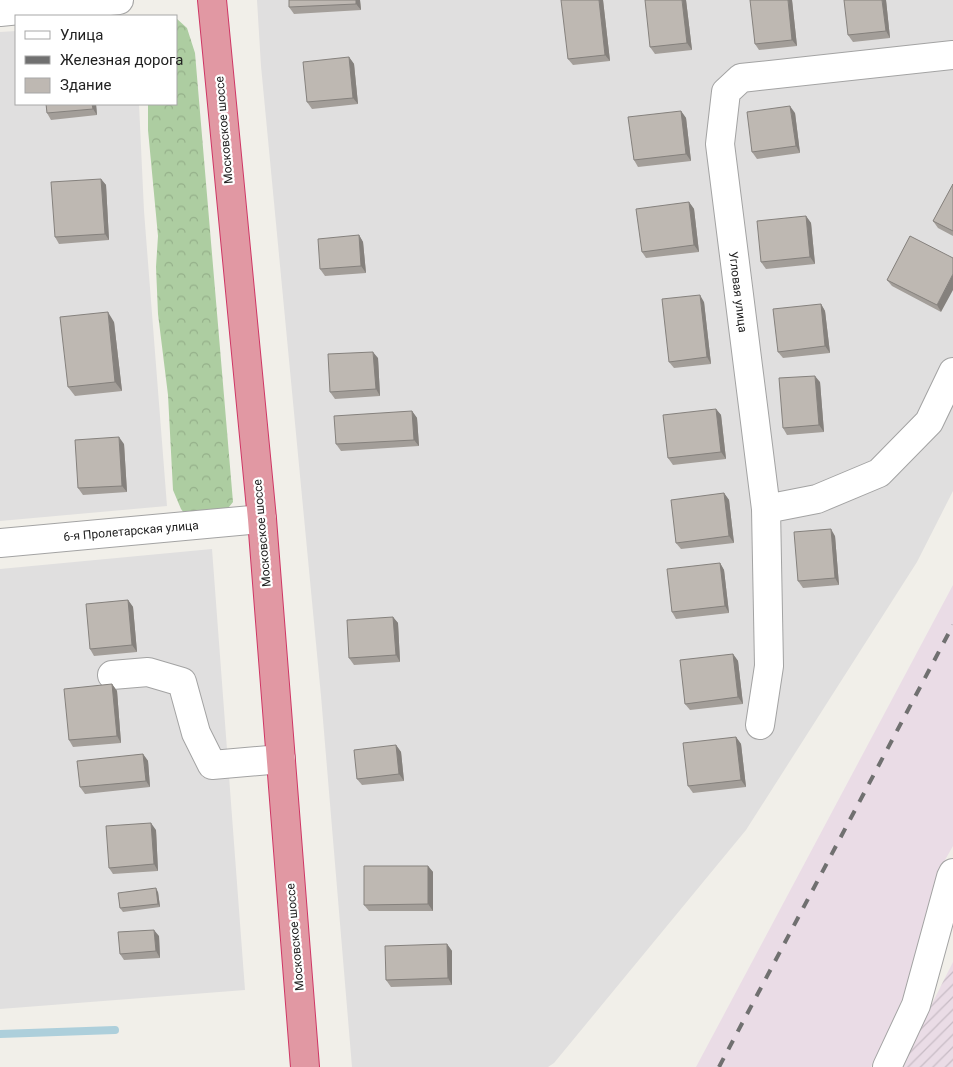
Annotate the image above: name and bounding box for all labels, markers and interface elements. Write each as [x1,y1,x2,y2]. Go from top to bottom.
legend [15,15,178,105]
text: Улица [60,26,103,44]
text: Железная дорога [60,51,183,69]
text: Здание [60,76,111,94]
street label: Московское шоссе [212,76,236,184]
street label: Угловая улица [726,251,750,333]
street label: Московское шоссе [250,479,274,587]
street label: 6-я Пролетарская улица [63,518,199,544]
street label: Московское шоссе [283,883,307,991]

